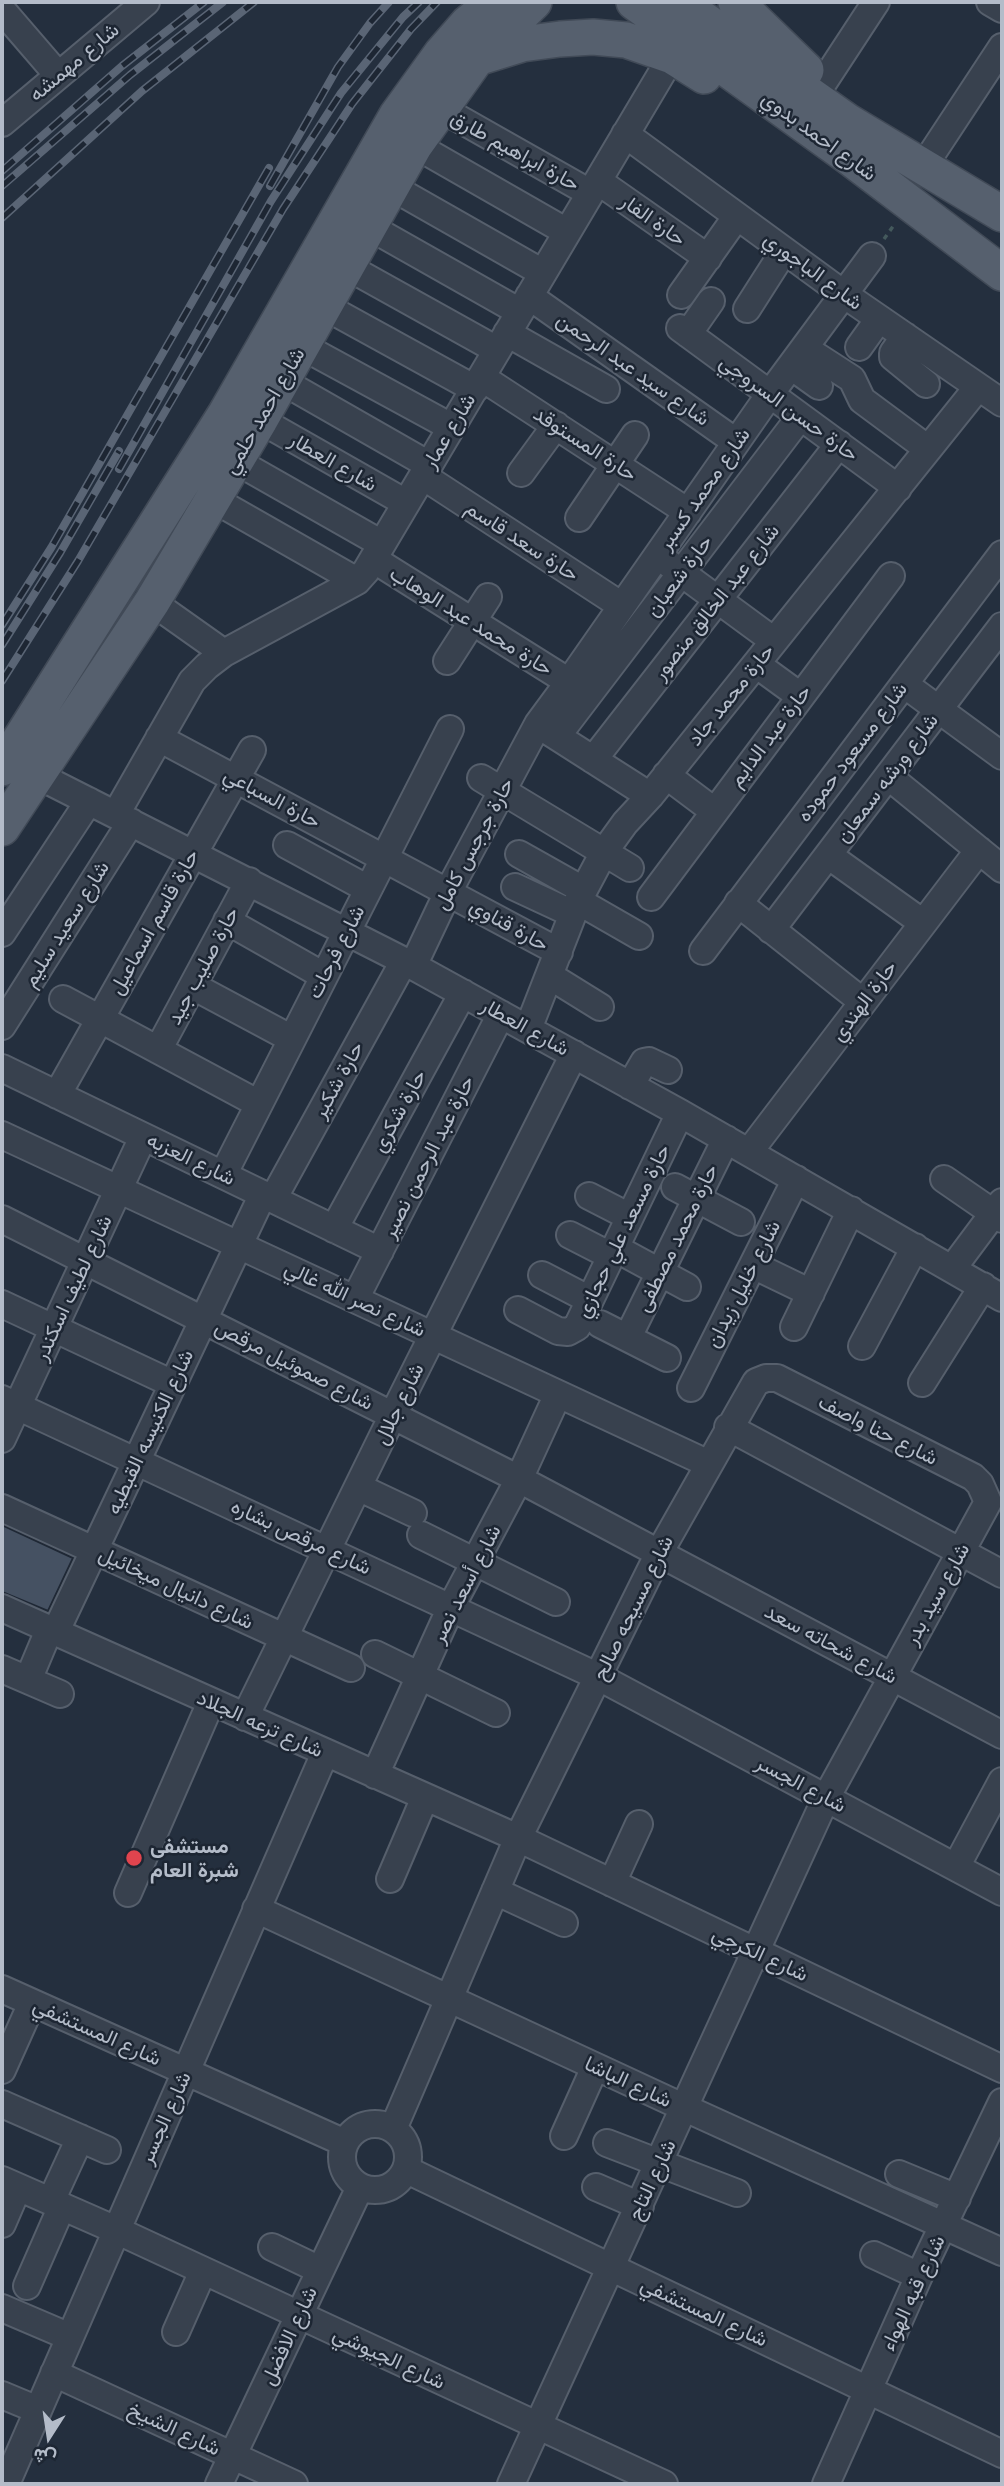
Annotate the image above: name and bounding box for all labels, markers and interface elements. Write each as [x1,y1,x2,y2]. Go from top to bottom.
street label: شارع مهمشه [24,17,124,107]
street label: شارع احمد بدوي [756,86,882,186]
street label: حارة ابراهيم طارق [446,105,584,197]
street label: حارة الفار [615,188,691,252]
street label: شارع الباجوري [758,227,868,315]
street label: شارع سيد عبد الرحمن [551,307,715,431]
street label: شارع احمد حلمي [218,343,310,479]
street label: حارة حسن السروجي [715,349,863,467]
street label: شارع عمار [417,389,481,473]
street label: حارة المستوقد [528,401,642,487]
street label: شارع محمد كسبر [652,423,756,555]
street label: شارع العطار [285,427,381,497]
street label: حارة سعد قاسم [461,495,583,587]
street label: شارع عبد الخالق منصور [647,519,785,685]
street label: حارة شعبان [640,530,718,622]
street label: حارة محمد عبد الوهاب [385,561,557,681]
street label: حارة محمد جاد [682,639,780,751]
street label: شارع مسعود حموده [791,677,913,827]
street label: حارة عبد الدايم [723,680,817,792]
street label: شارع ورشه سمعان [830,708,944,848]
street label: حارة السباعي [219,762,325,834]
street label: حارة جرجس كامل [429,774,519,914]
street label: حارة قاسم اسماعيل [104,845,204,999]
street label: شارع سعيد سليم [17,856,115,992]
street label: حارة قناوي [465,893,553,957]
street label: شارع فرحات [302,901,370,1003]
street label: حارة صليب جيد [161,903,245,1029]
street label: حارة الهندي [825,956,903,1046]
street label: شارع العطار [476,992,574,1062]
street label: حارة شكير [307,1037,369,1123]
street label: حارة شكري [366,1065,432,1157]
street label: حارة عبد الرحمن نصير [376,1071,480,1243]
street label: شارع العزبه [143,1127,239,1191]
street label: حارة مسعد علي حجازي [570,1140,676,1322]
street label: حارة محمد مصطفى [630,1160,724,1316]
street label: شارع لطيف اسكندر [28,1211,118,1365]
street label: شارع خليل زيدان [700,1216,786,1352]
street label: شارع نصر الله غالي [280,1255,430,1343]
street label: شارع صموئيل مرقص [210,1314,378,1416]
street label: شارع الكنيسه القبطيه [101,1346,199,1518]
street label: شارع جلال [368,1359,430,1449]
street label: شارع حنا واصف [814,1389,942,1471]
street label: شارع مرقص بشاره [227,1494,375,1580]
street label: شارع أسعد نصر [425,1521,507,1647]
street label: شارع مسيحه صالح [587,1531,679,1685]
street label: شارع سيد بدر [899,1539,975,1649]
street label: شارع دانيال ميخائيل [95,1541,257,1635]
street label: شارع شحاته سعد [760,1598,902,1690]
street label: شارع ترعه الجلاد [193,1685,327,1763]
street label: شارع الجسر [752,1750,850,1818]
place label: مستشفى شبرة العام [150,1833,239,1883]
marker: مستشفى شبرة العام [124,1848,144,1868]
street label: شارع الكرجي [708,1921,812,1987]
street label: شارع المستشفي [29,1993,165,2071]
street label: شارع الباشا [580,2051,676,2113]
street label: شارع الجسر [133,2068,197,2168]
street label: شارع التاج [622,2136,682,2224]
street label: شارع قبه الهواء [875,2231,951,2355]
street label: شارع المستشفي [636,2272,772,2352]
street label: شارع الافضل [255,2283,323,2389]
street label: شارع الجيوشي [329,2321,449,2395]
street label: شارع الشيخ [124,2397,224,2461]
north arrow [14,2402,84,2472]
text: ش [31,2444,58,2472]

